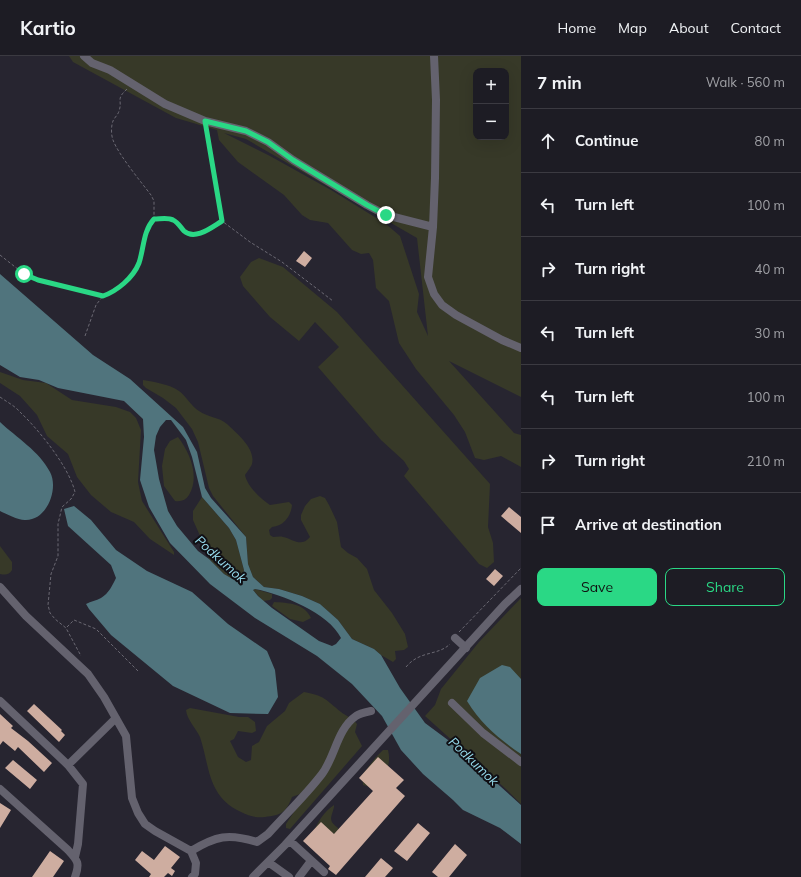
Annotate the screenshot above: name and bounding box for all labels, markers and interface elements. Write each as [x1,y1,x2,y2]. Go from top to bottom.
text: Kartio [20,16,76,40]
text: Home [557,19,596,37]
text: Map [618,19,647,37]
text: About [669,19,709,37]
text: Contact [731,19,781,37]
map controls [473,68,509,140]
button: + [473,68,509,104]
text: 7 min [537,72,582,93]
text: Walk · 560 m [706,74,785,90]
button: − [473,104,509,140]
icon: ahead [537,130,559,152]
text: Continue [575,131,638,150]
text: 80 m [755,133,785,149]
icon: left [537,194,559,216]
text: Turn left [575,195,634,214]
text: 100 m [747,197,785,213]
route end [377,206,395,224]
icon: right [537,258,559,280]
text: Turn right [575,259,645,278]
text: 40 m [755,261,785,277]
route start [15,265,33,283]
icon: left [537,322,559,344]
text: Turn left [575,323,634,342]
text: 30 m [755,325,785,341]
icon: left [537,386,559,408]
text: Turn left [575,387,634,406]
text: 100 m [747,389,785,405]
icon: right [537,450,559,472]
text: Turn right [575,451,645,470]
text: 210 m [747,453,785,469]
icon: arrive [537,514,559,536]
text: Arrive at destination [575,515,722,534]
water label: Podkumok [192,532,250,586]
button: Save [537,568,657,606]
button: Share [665,568,785,606]
water label: Podkumok [446,733,502,789]

